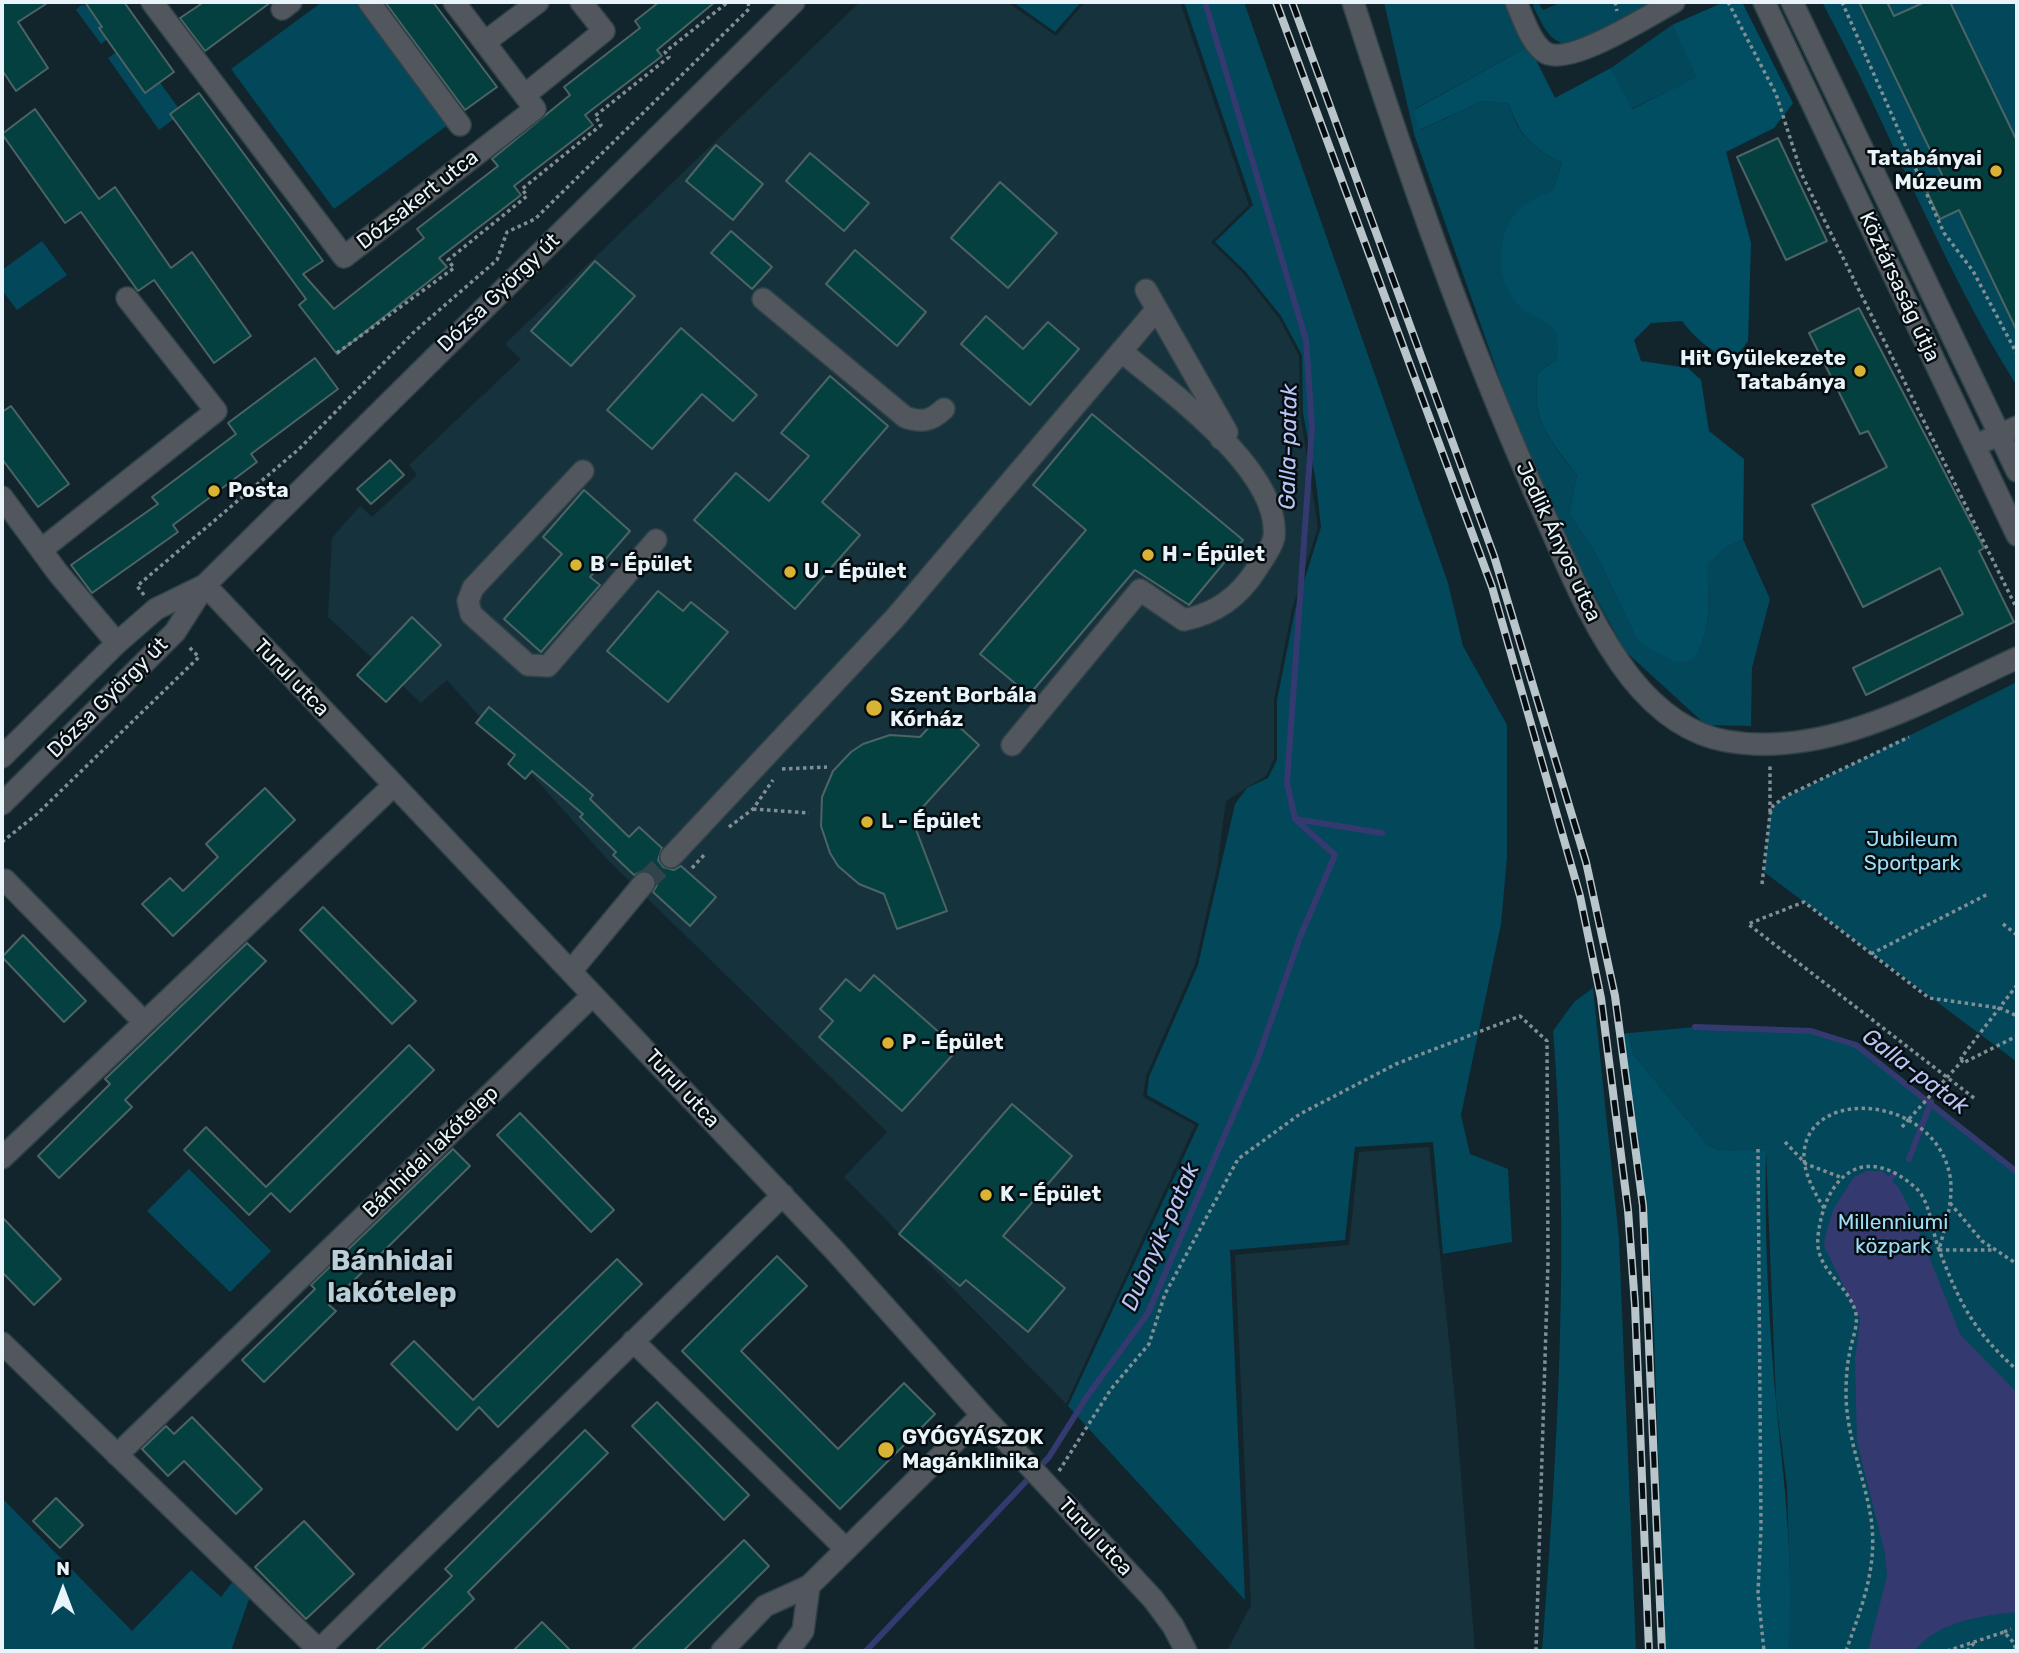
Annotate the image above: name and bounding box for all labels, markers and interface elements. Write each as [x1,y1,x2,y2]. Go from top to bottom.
street label: Dózsakert utca [352,145,484,255]
place label: Tatabányai Múzeum [1867,146,1982,196]
marker: Tatabányai Múzeum [1988,163,2004,179]
street label: Köztársaság útja [1853,208,1945,366]
street label: Dózsa György út [433,228,565,358]
place label: Hit Gyülekezete Tatabánya [1680,346,1846,396]
marker: Hit Gyülekezete Tatabánya [1852,363,1868,379]
water label: Galla-patak [1274,384,1304,510]
street label: Jedlik Ányos utca [1510,458,1606,626]
place label: Posta [228,478,289,504]
marker: Posta [206,483,222,499]
place label: H - Épület [1162,542,1265,568]
marker: H - Épület [1140,547,1156,563]
place label: B - Épület [590,552,692,578]
marker: B - Épület [568,557,584,573]
place label: U - Épület [804,559,907,585]
marker: U - Épület [782,564,798,580]
street label: Dózsa György út [43,633,173,763]
street label: Turul utca [248,634,334,722]
place label: Szent Borbála Kórház [890,683,1037,733]
marker: Szent Borbála Kórház [864,698,884,718]
place label: L - Épület [881,809,981,835]
marker: L - Épület [859,814,875,830]
park label: Jubileum Sportpark [1864,827,1960,877]
water label: Galla-patak [1856,1023,1974,1121]
place label: P - Épület [902,1030,1004,1056]
marker: P - Épület [880,1035,896,1051]
street label: Turul utca [639,1045,725,1133]
street label: Bánhidai lakótelep [358,1081,504,1223]
water label: Dubnyik-patak [1116,1159,1206,1315]
place label: K - Épület [1000,1182,1101,1208]
marker: K - Épület [978,1187,994,1203]
park label: Millenniumi közpark [1838,1210,1948,1260]
district label: Bánhidai lakótelep [327,1245,457,1311]
place label: GYÓGYÁSZOK Magánklinika [902,1425,1043,1475]
marker: GYÓGYÁSZOK Magánklinika [876,1440,896,1460]
street label: Turul utca [1052,1493,1138,1581]
north arrow [28,1555,98,1625]
text: N [56,1557,70,1580]

